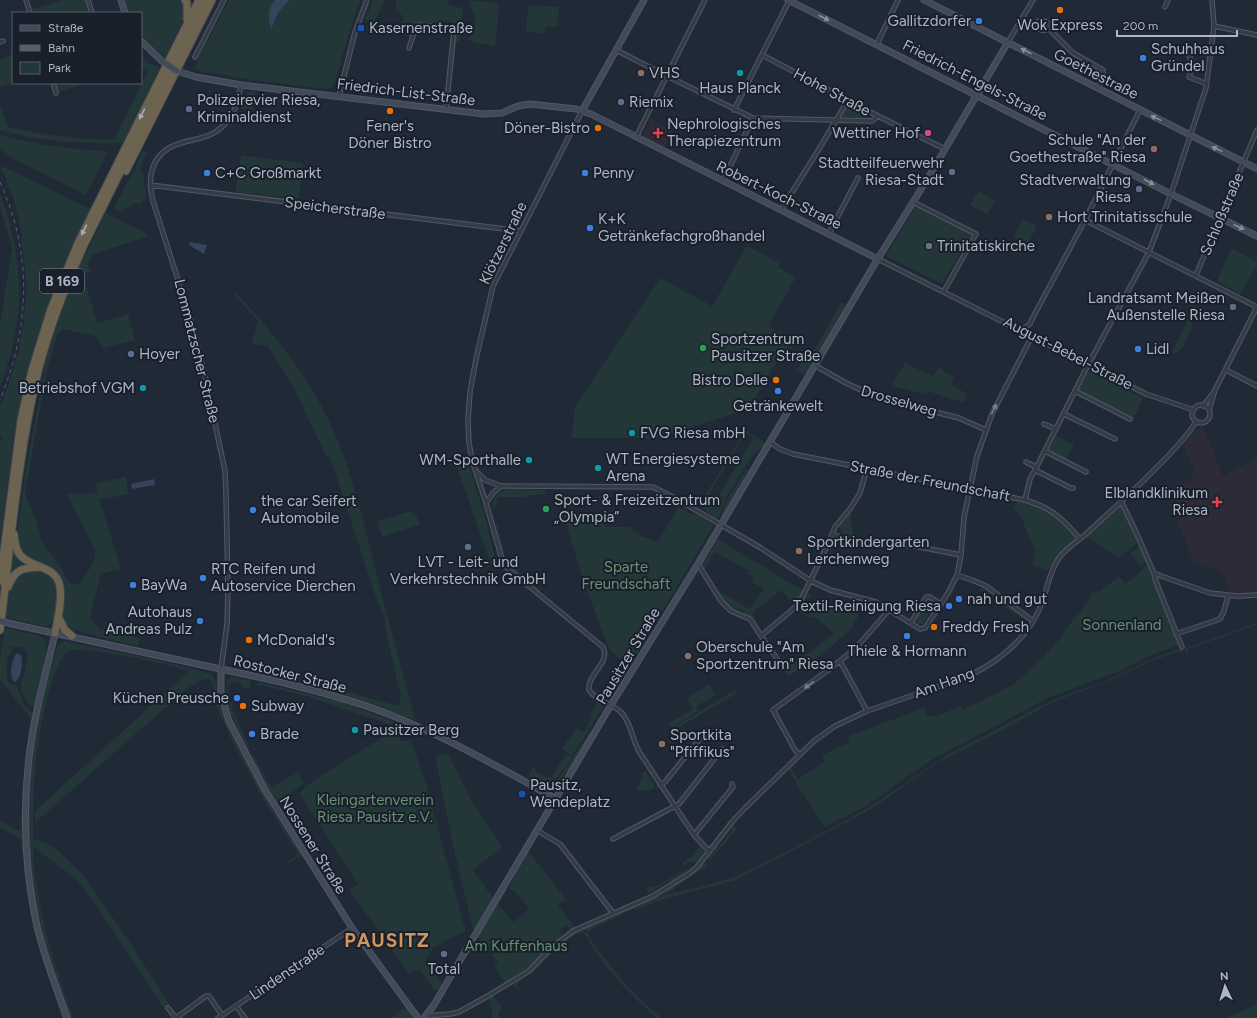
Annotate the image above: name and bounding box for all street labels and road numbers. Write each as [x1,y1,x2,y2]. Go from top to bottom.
street label: Friedrich-Engels-Straße [900,36,1050,124]
street label: Goethestraße [1051,45,1141,103]
street label: Hohe Straße [790,64,874,120]
street label: Friedrich-List-Straße [336,75,476,109]
street label: Robert-Koch-Straße [714,157,844,233]
street label: Schloßstraße [1196,170,1248,258]
street label: Speicherstraße [284,193,386,223]
street label: Klötzerstraße [475,199,531,287]
road number: B 169 [40,269,84,293]
street label: Lommatzscher Straße [170,277,224,425]
street label: August-Bebel-Straße [1000,313,1136,393]
street label: Drosselweg [859,382,939,420]
street label: Straße der Freundschaft [848,457,1012,505]
street label: Pausitzer Straße [592,605,664,707]
street label: Rostocker Straße [232,651,348,697]
street label: Am Hang [911,664,977,702]
street label: Nossener Straße [276,793,350,897]
street label: Lindenstraße [246,940,328,1004]

